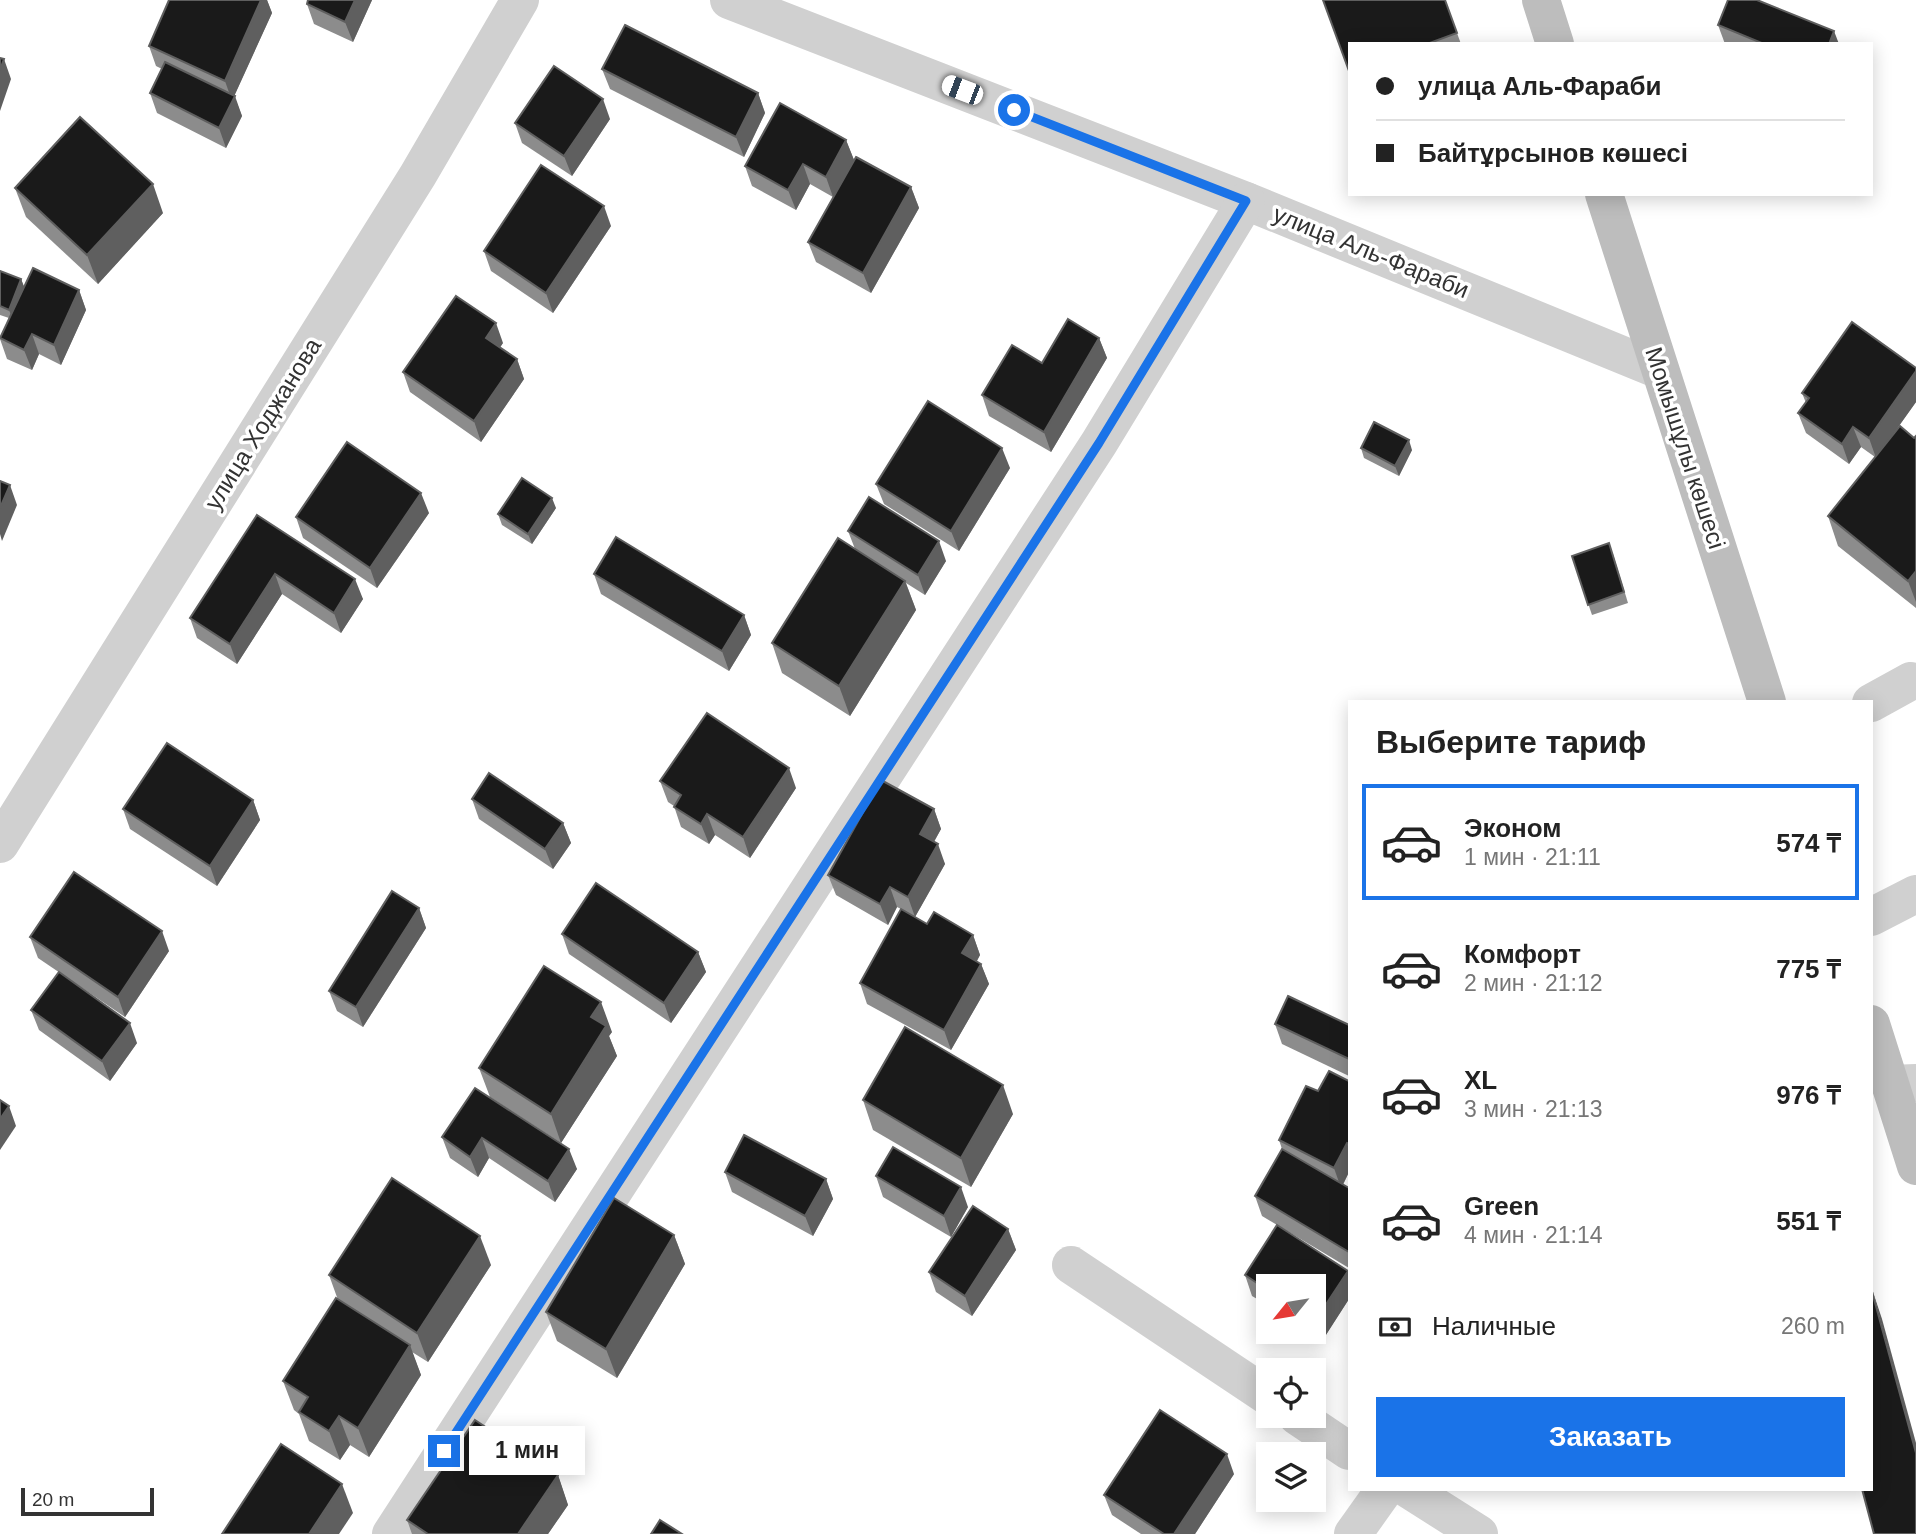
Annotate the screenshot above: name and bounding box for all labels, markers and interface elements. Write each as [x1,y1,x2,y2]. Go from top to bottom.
text: улица Аль-Фараби [1418,71,1662,101]
car [939,73,986,107]
route start [998,94,1030,126]
text: Байтұрсынов көшесі [1418,138,1688,168]
street label: улица Аль-Фараби [1269,200,1473,303]
street label: улица Ходжанова [199,332,327,514]
street label: Момышұлы көшесі [1640,344,1731,552]
text: Выберите тариф [1376,724,1646,760]
icon: car [1380,811,1443,874]
text: Эконом [1464,813,1562,843]
text: 574 ₸ [1776,828,1841,858]
text: 1 мин · 21:11 [1464,844,1601,870]
icon: car [1380,937,1443,1000]
text: Комфорт [1464,939,1581,969]
text: 775 ₸ [1776,954,1841,984]
text: 2 мин · 21:12 [1464,970,1603,996]
icon: car [1380,1063,1443,1126]
text: XL [1464,1065,1497,1095]
text: 976 ₸ [1776,1080,1841,1110]
text: 3 мин · 21:13 [1464,1096,1603,1122]
icon: car [1380,1189,1443,1252]
text: Green [1464,1191,1539,1221]
text: 551 ₸ [1776,1206,1841,1236]
text: 4 мин · 21:14 [1464,1222,1603,1248]
north arrow [1256,1274,1326,1344]
map controls [1256,1274,1326,1512]
icon: cash [1376,1308,1414,1346]
text: Наличные [1432,1311,1556,1341]
text: 260 m [1781,1313,1845,1339]
button: locate [1256,1358,1326,1428]
button: Заказать [1376,1397,1845,1477]
callout: 1 мин [468,1426,584,1476]
route end [428,1435,460,1467]
text: 1 мин [495,1437,559,1463]
button: layers [1256,1442,1326,1512]
scale bar [21,1485,154,1517]
text: 20 m [32,1489,74,1510]

